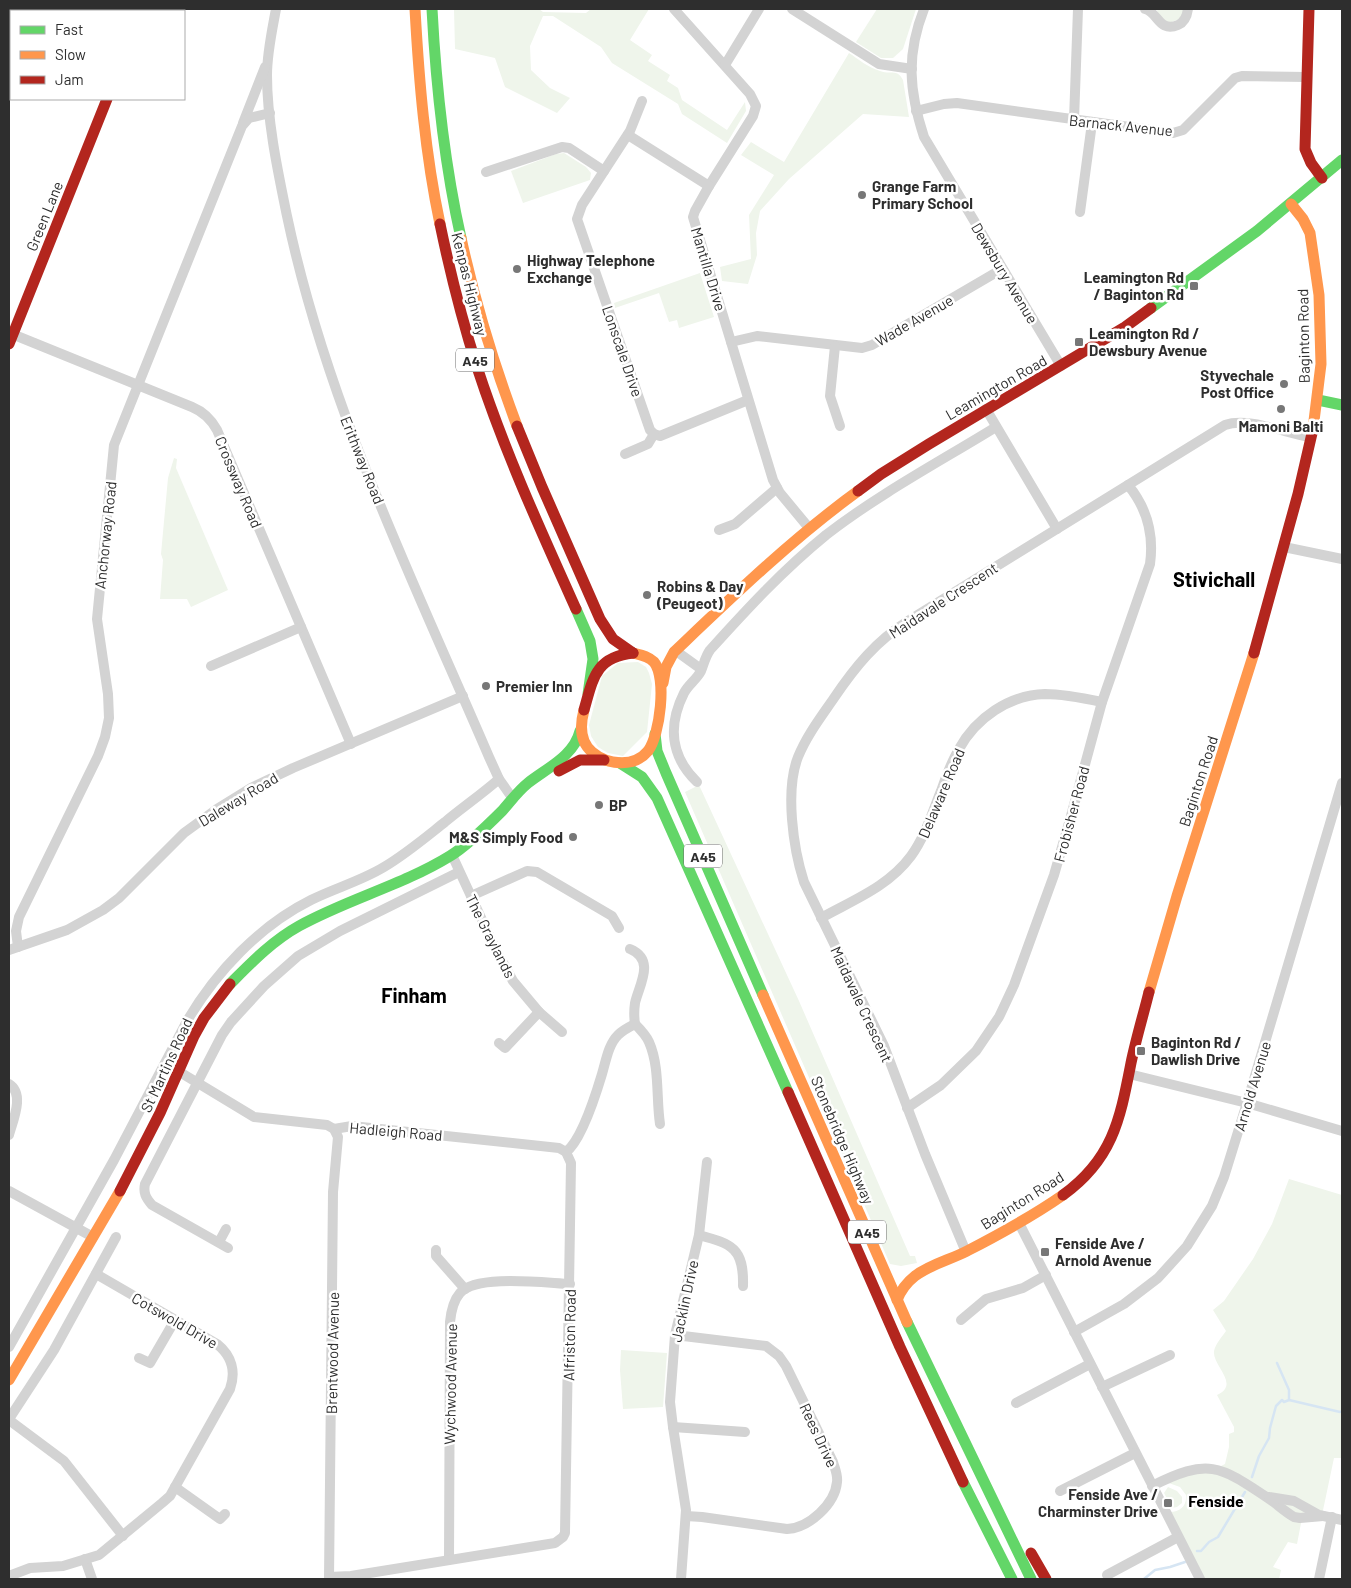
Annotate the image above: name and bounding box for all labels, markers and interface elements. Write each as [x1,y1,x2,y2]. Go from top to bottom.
legend [10,10,185,100]
text: Fast [55,20,83,38]
text: Slow [55,45,86,63]
text: Jam [55,70,84,88]
street label: Barnack Avenue [1068,111,1174,139]
place label: Grange Farm Primary School [872,177,973,212]
street label: Green Lane [22,178,66,254]
marker: Grange Farm Primary School [856,189,868,201]
street label: Dewsbury Avenue [968,219,1042,327]
street label: Mantilla Drive [688,225,730,313]
street label: Kenpas Highway [448,230,492,338]
place label: Highway Telephone Exchange [527,251,655,286]
marker: Highway Telephone Exchange [511,263,523,275]
place label: Leamington Rd / Baginton Rd [1084,268,1184,303]
marker: Leamington Rd / Baginton Rd [1188,280,1200,292]
street label: Baginton Road [1293,289,1313,383]
street label: Wade Avenue [872,290,956,350]
street label: Lonscale Drive [599,303,647,399]
place label: Leamington Rd / Dewsbury Avenue [1089,324,1207,359]
marker: Leamington Rd / Dewsbury Avenue [1073,336,1085,348]
road number: A45 [456,348,494,372]
street label: Leamington Road [942,351,1050,423]
place label: Styvechale Post Office [1200,366,1274,401]
marker: Styvechale Post Office [1278,378,1290,390]
marker: Mamoni Balti [1275,403,1287,415]
street label: Erithway Road [337,413,389,507]
place label: Mamoni Balti [1239,417,1324,435]
street label: Crossway Road [212,434,266,530]
street label: Anchorway Road [90,480,120,590]
street label: Maidavale Crescent [885,558,1001,642]
district label: Stivichall [1173,567,1255,591]
place label: Robins & Day (Peugeot) [656,577,744,612]
marker: Robins & Day (Peugeot) [641,589,653,601]
place label: Premier Inn [496,677,572,695]
marker: Premier Inn [480,680,492,692]
street label: Baginton Road [1175,733,1221,829]
street label: Delaware Road [914,745,968,841]
street label: Frobisher Road [1050,764,1092,864]
street label: Daleway Road [195,768,281,830]
place label: BP [609,796,627,814]
marker: BP [593,799,605,811]
place label: M&S Simply Food [449,828,563,846]
marker: M&S Simply Food [567,831,579,843]
road number: A45 [684,844,722,868]
street label: The Graylands [462,891,520,981]
street label: Maidavale Crescent [827,943,897,1065]
district label: Finham [381,983,447,1007]
street label: St Martins Road [136,1015,196,1115]
place label: Baginton Rd / Dawlish Drive [1151,1033,1241,1068]
street label: Arnold Avenue [1230,1039,1274,1133]
marker: Baginton Rd / Dawlish Drive [1135,1045,1147,1057]
street label: Stonebridge Highway [808,1073,878,1207]
street label: Hadleigh Road [349,1118,443,1144]
street label: Baginton Road [977,1167,1067,1233]
road number: A45 [848,1220,886,1244]
place label: Fenside Ave / Arnold Avenue [1055,1234,1152,1269]
marker: Fenside Ave / Arnold Avenue [1039,1246,1051,1258]
street label: Jacklin Drive [667,1258,701,1344]
street label: Cotswold Drive [129,1288,221,1352]
street label: Alfriston Road [559,1289,579,1381]
street label: Brentwood Avenue [322,1292,342,1414]
street label: Wychwood Avenue [440,1323,460,1445]
street label: Rees Drive [796,1400,842,1470]
place label: Fenside Ave / Charminster Drive [1038,1485,1158,1520]
district label: Fenside [1188,1491,1244,1510]
marker: Fenside Ave / Charminster Drive [1162,1497,1174,1509]

